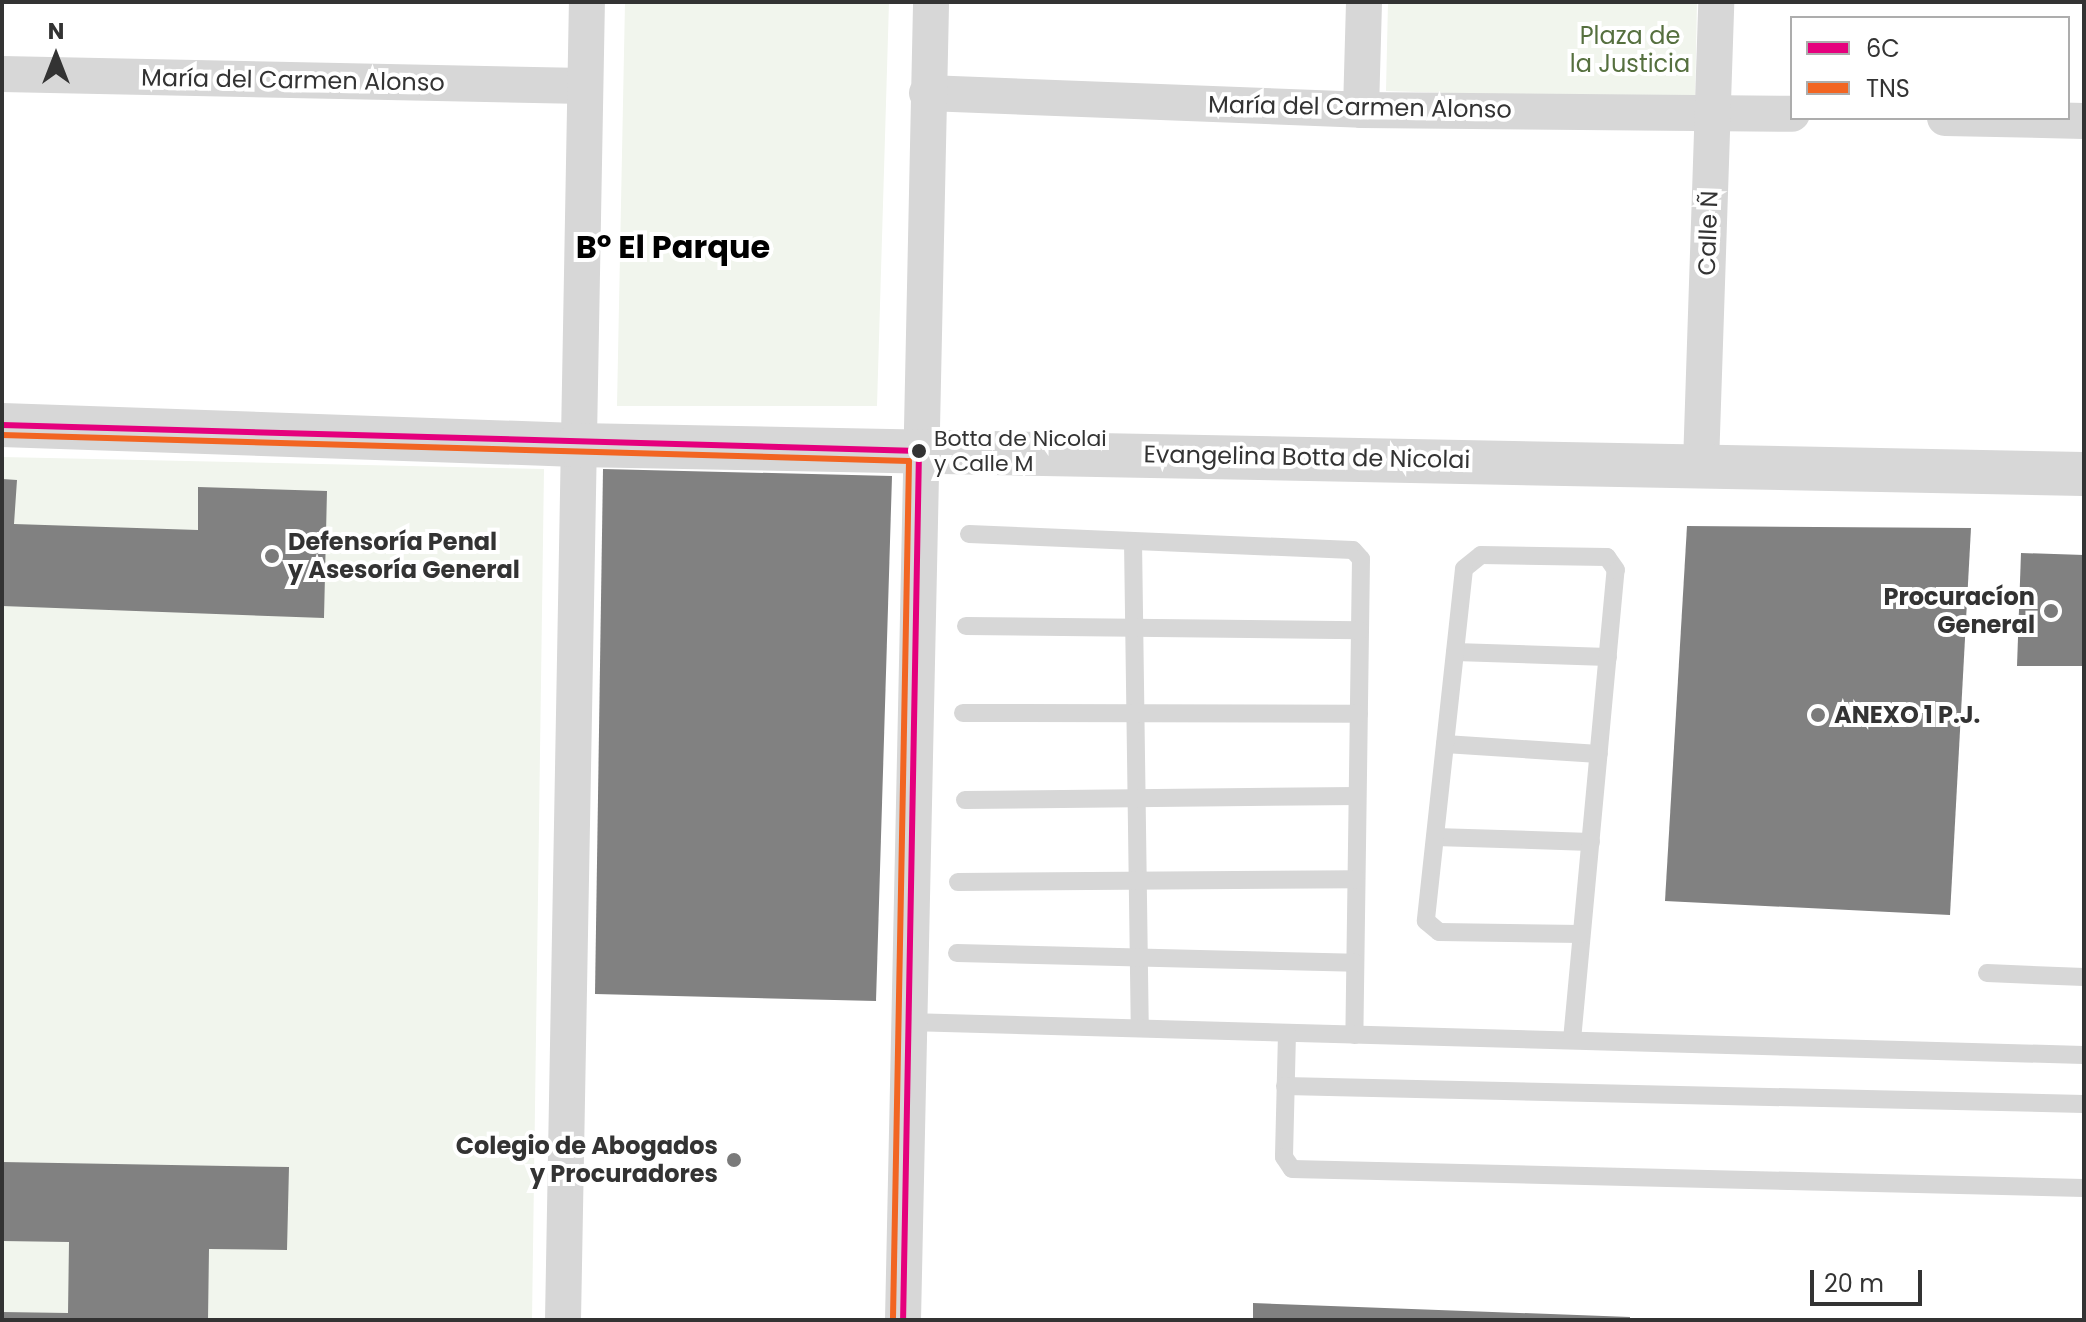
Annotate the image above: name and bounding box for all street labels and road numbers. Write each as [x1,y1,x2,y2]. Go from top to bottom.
street label: María del Carmen Alonso [141,63,445,97]
street label: María del Carmen Alonso [1208,90,1512,124]
street label: Calle Ñ [1692,190,1724,276]
street label: Evangelina Botta de Nicolai [1143,440,1471,474]

